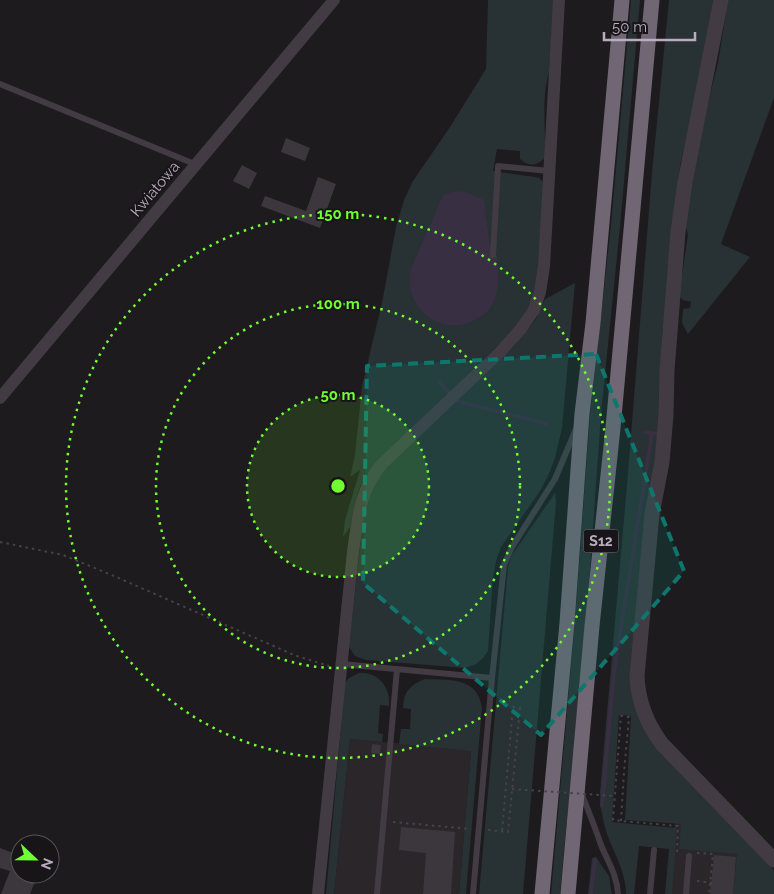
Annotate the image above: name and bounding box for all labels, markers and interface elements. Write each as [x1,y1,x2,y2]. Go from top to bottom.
scale bar [604,10,695,42]
text: 50 m [612,18,647,36]
street label: Kwiatowa [127,158,183,220]
text: 150 m [317,205,359,223]
text: 100 m [316,295,360,313]
text: 50 m [320,386,356,404]
centre of rings [329,477,347,495]
road number: S12 [584,530,618,552]
north arrow [10,834,60,884]
text: N [38,856,56,872]

